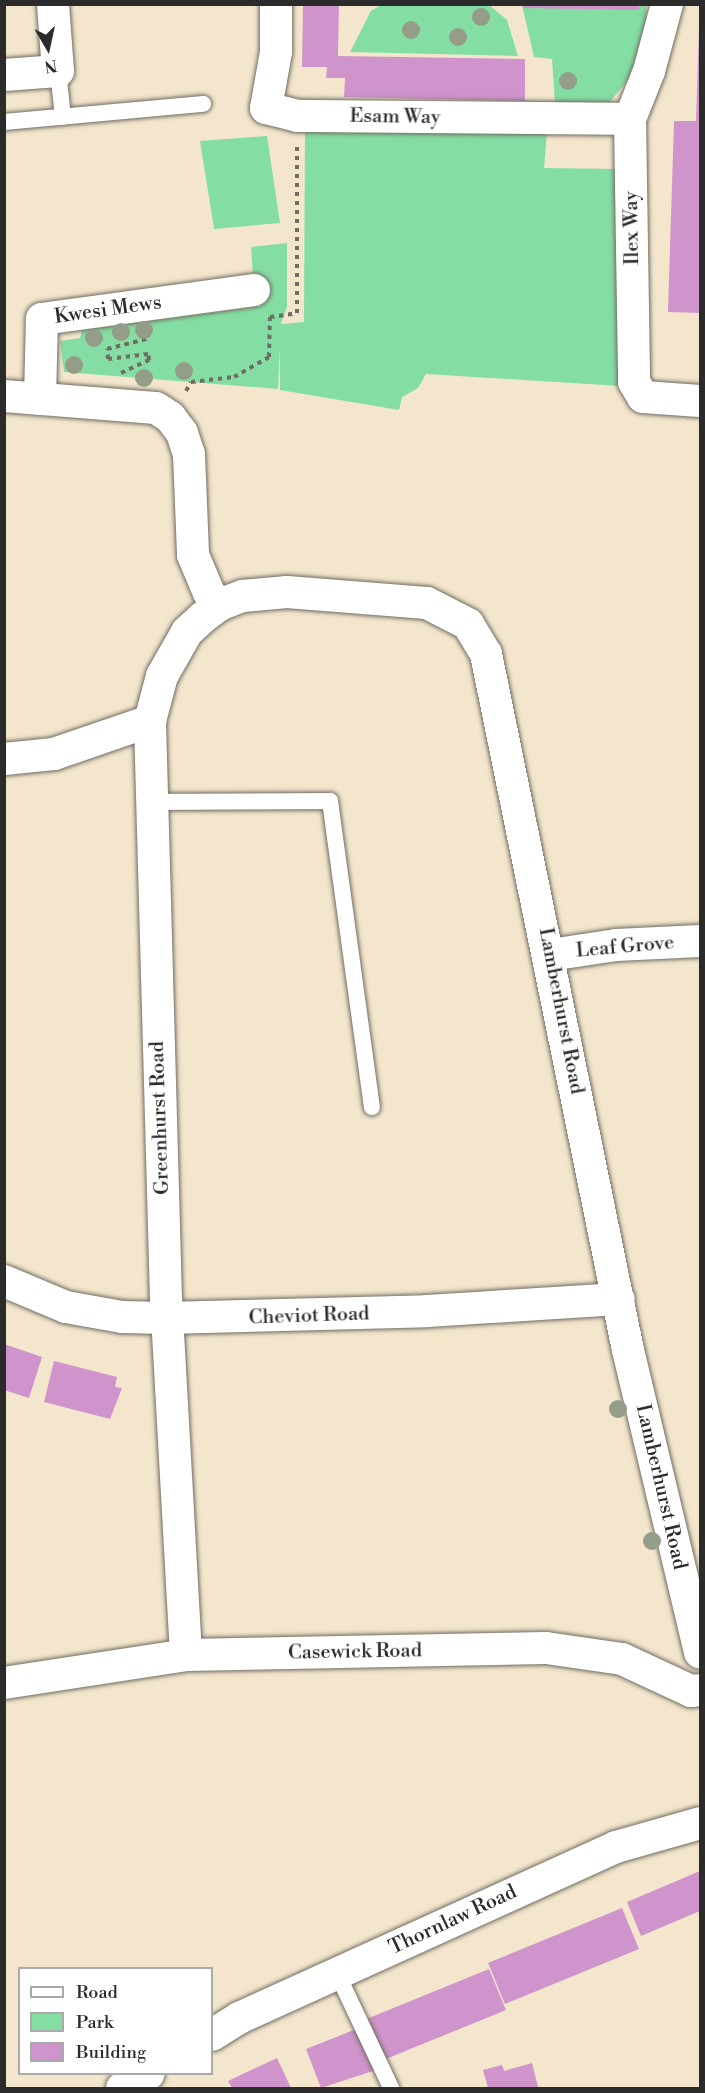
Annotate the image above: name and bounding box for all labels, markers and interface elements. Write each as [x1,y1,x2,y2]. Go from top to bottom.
north arrow [18,18,78,78]
text: N [43,55,59,77]
street label: Esam Way [349,104,441,130]
street label: Ilex Way [619,191,645,265]
street label: Kwesi Mews [53,291,163,329]
street label: Lamberhurst Road [533,926,589,1096]
street label: Leaf Grove [575,931,675,963]
street label: Greenhurst Road [145,1041,175,1195]
street label: Cheviot Road [248,1302,370,1330]
street label: Lamberhurst Road [630,1402,692,1572]
street label: Casewick Road [288,1639,422,1665]
street label: Thornlaw Road [385,1880,521,1960]
legend [18,1967,213,2075]
text: Road [76,1981,118,2004]
text: Park [76,2011,113,2034]
text: Building [76,2041,146,2064]

